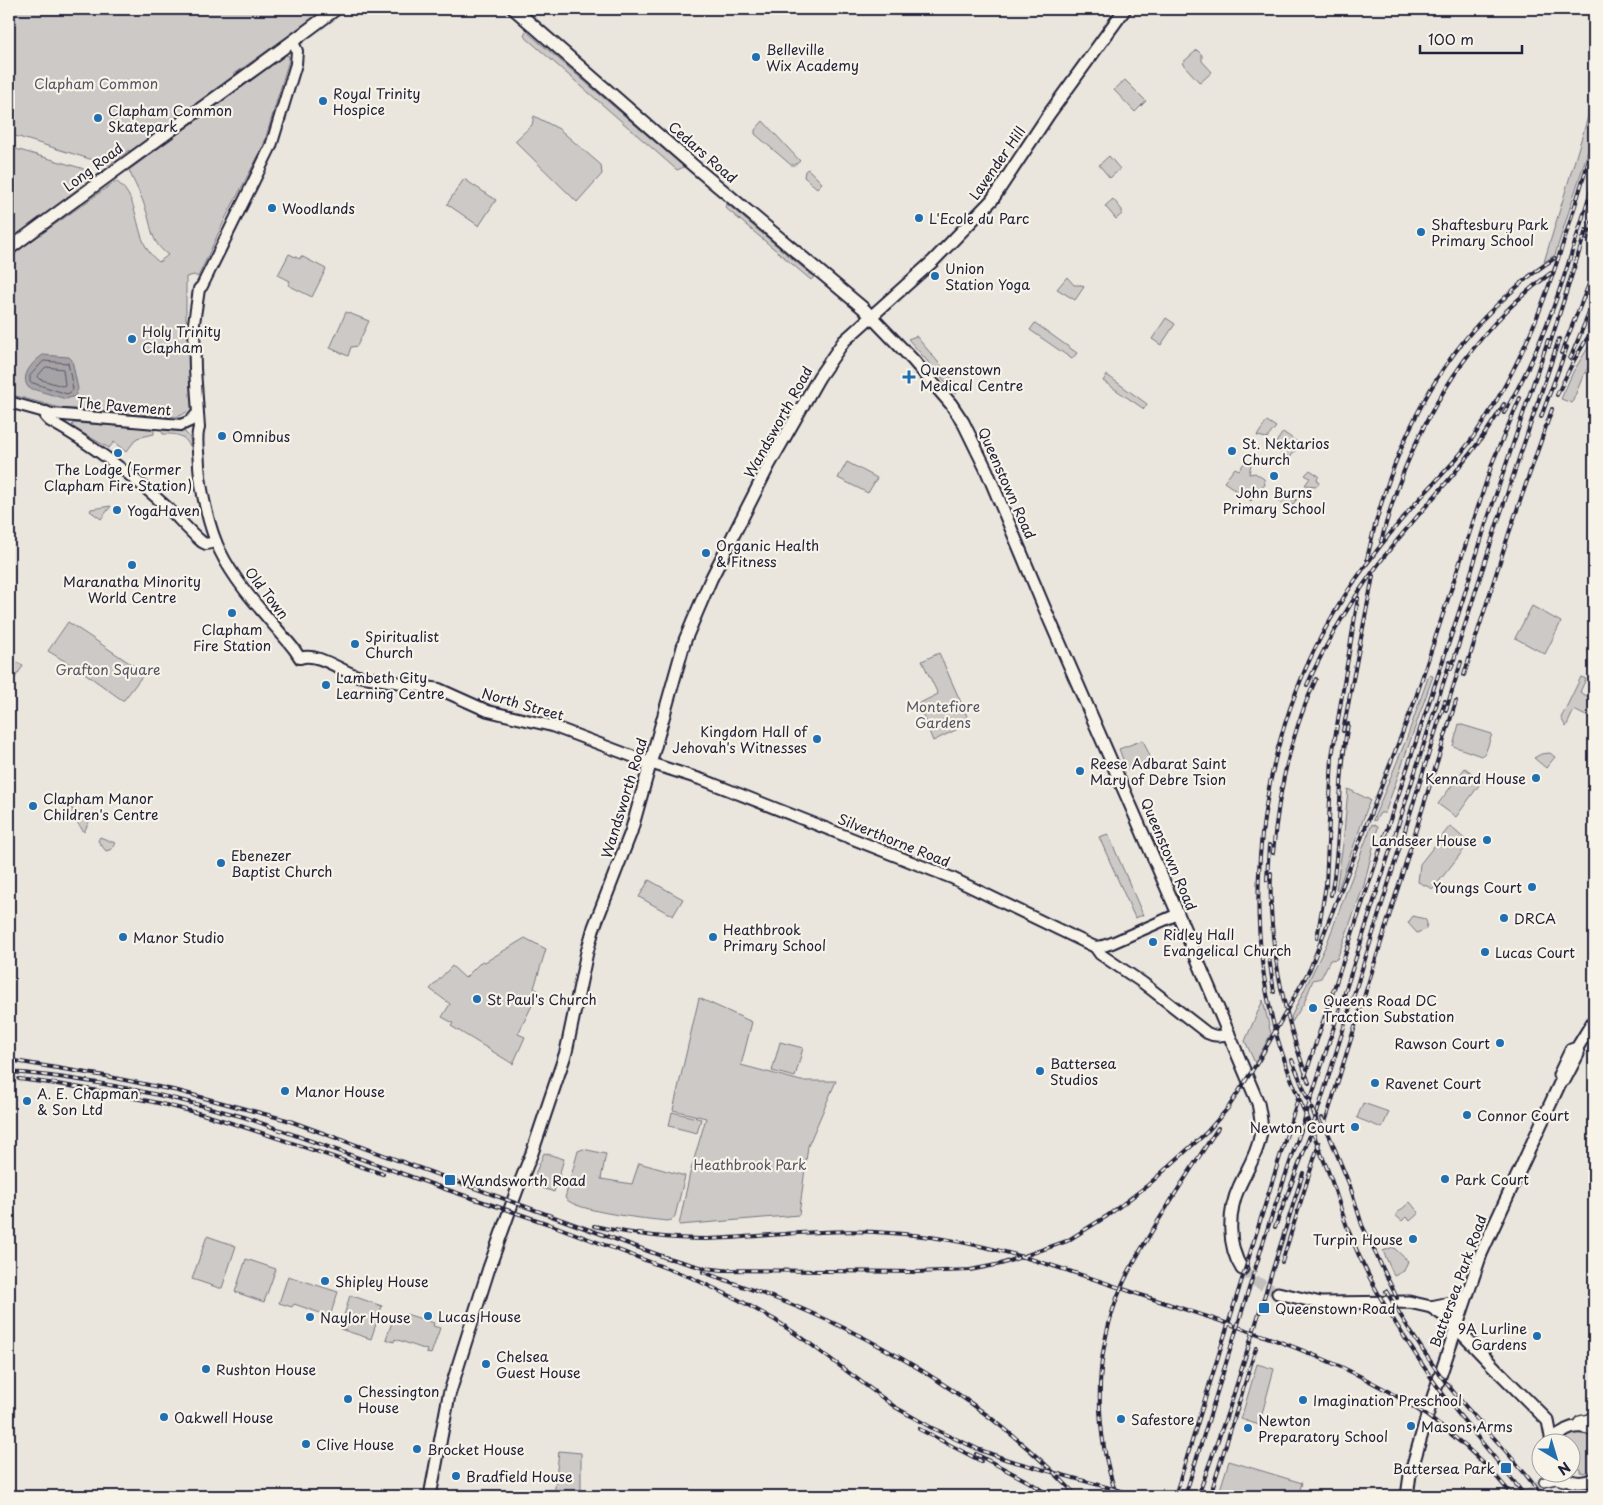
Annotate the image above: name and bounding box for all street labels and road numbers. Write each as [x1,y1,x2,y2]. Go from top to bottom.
street label: Cedars Road [664,116,742,188]
street label: Lavender Hill [964,122,1030,204]
street label: Long Road [59,138,127,196]
street label: Wandsworth Road [739,362,817,482]
street label: The Pavement [76,391,172,421]
street label: Queenstown Road [973,424,1041,542]
street label: Old Town [240,563,294,623]
street label: North Street [479,682,567,726]
street label: Wandsworth Road [596,735,652,861]
street label: Queenstown Road [1136,794,1202,914]
street label: Silverthorne Road [835,808,953,872]
street label: Battersea Park Road [1424,1212,1492,1350]

